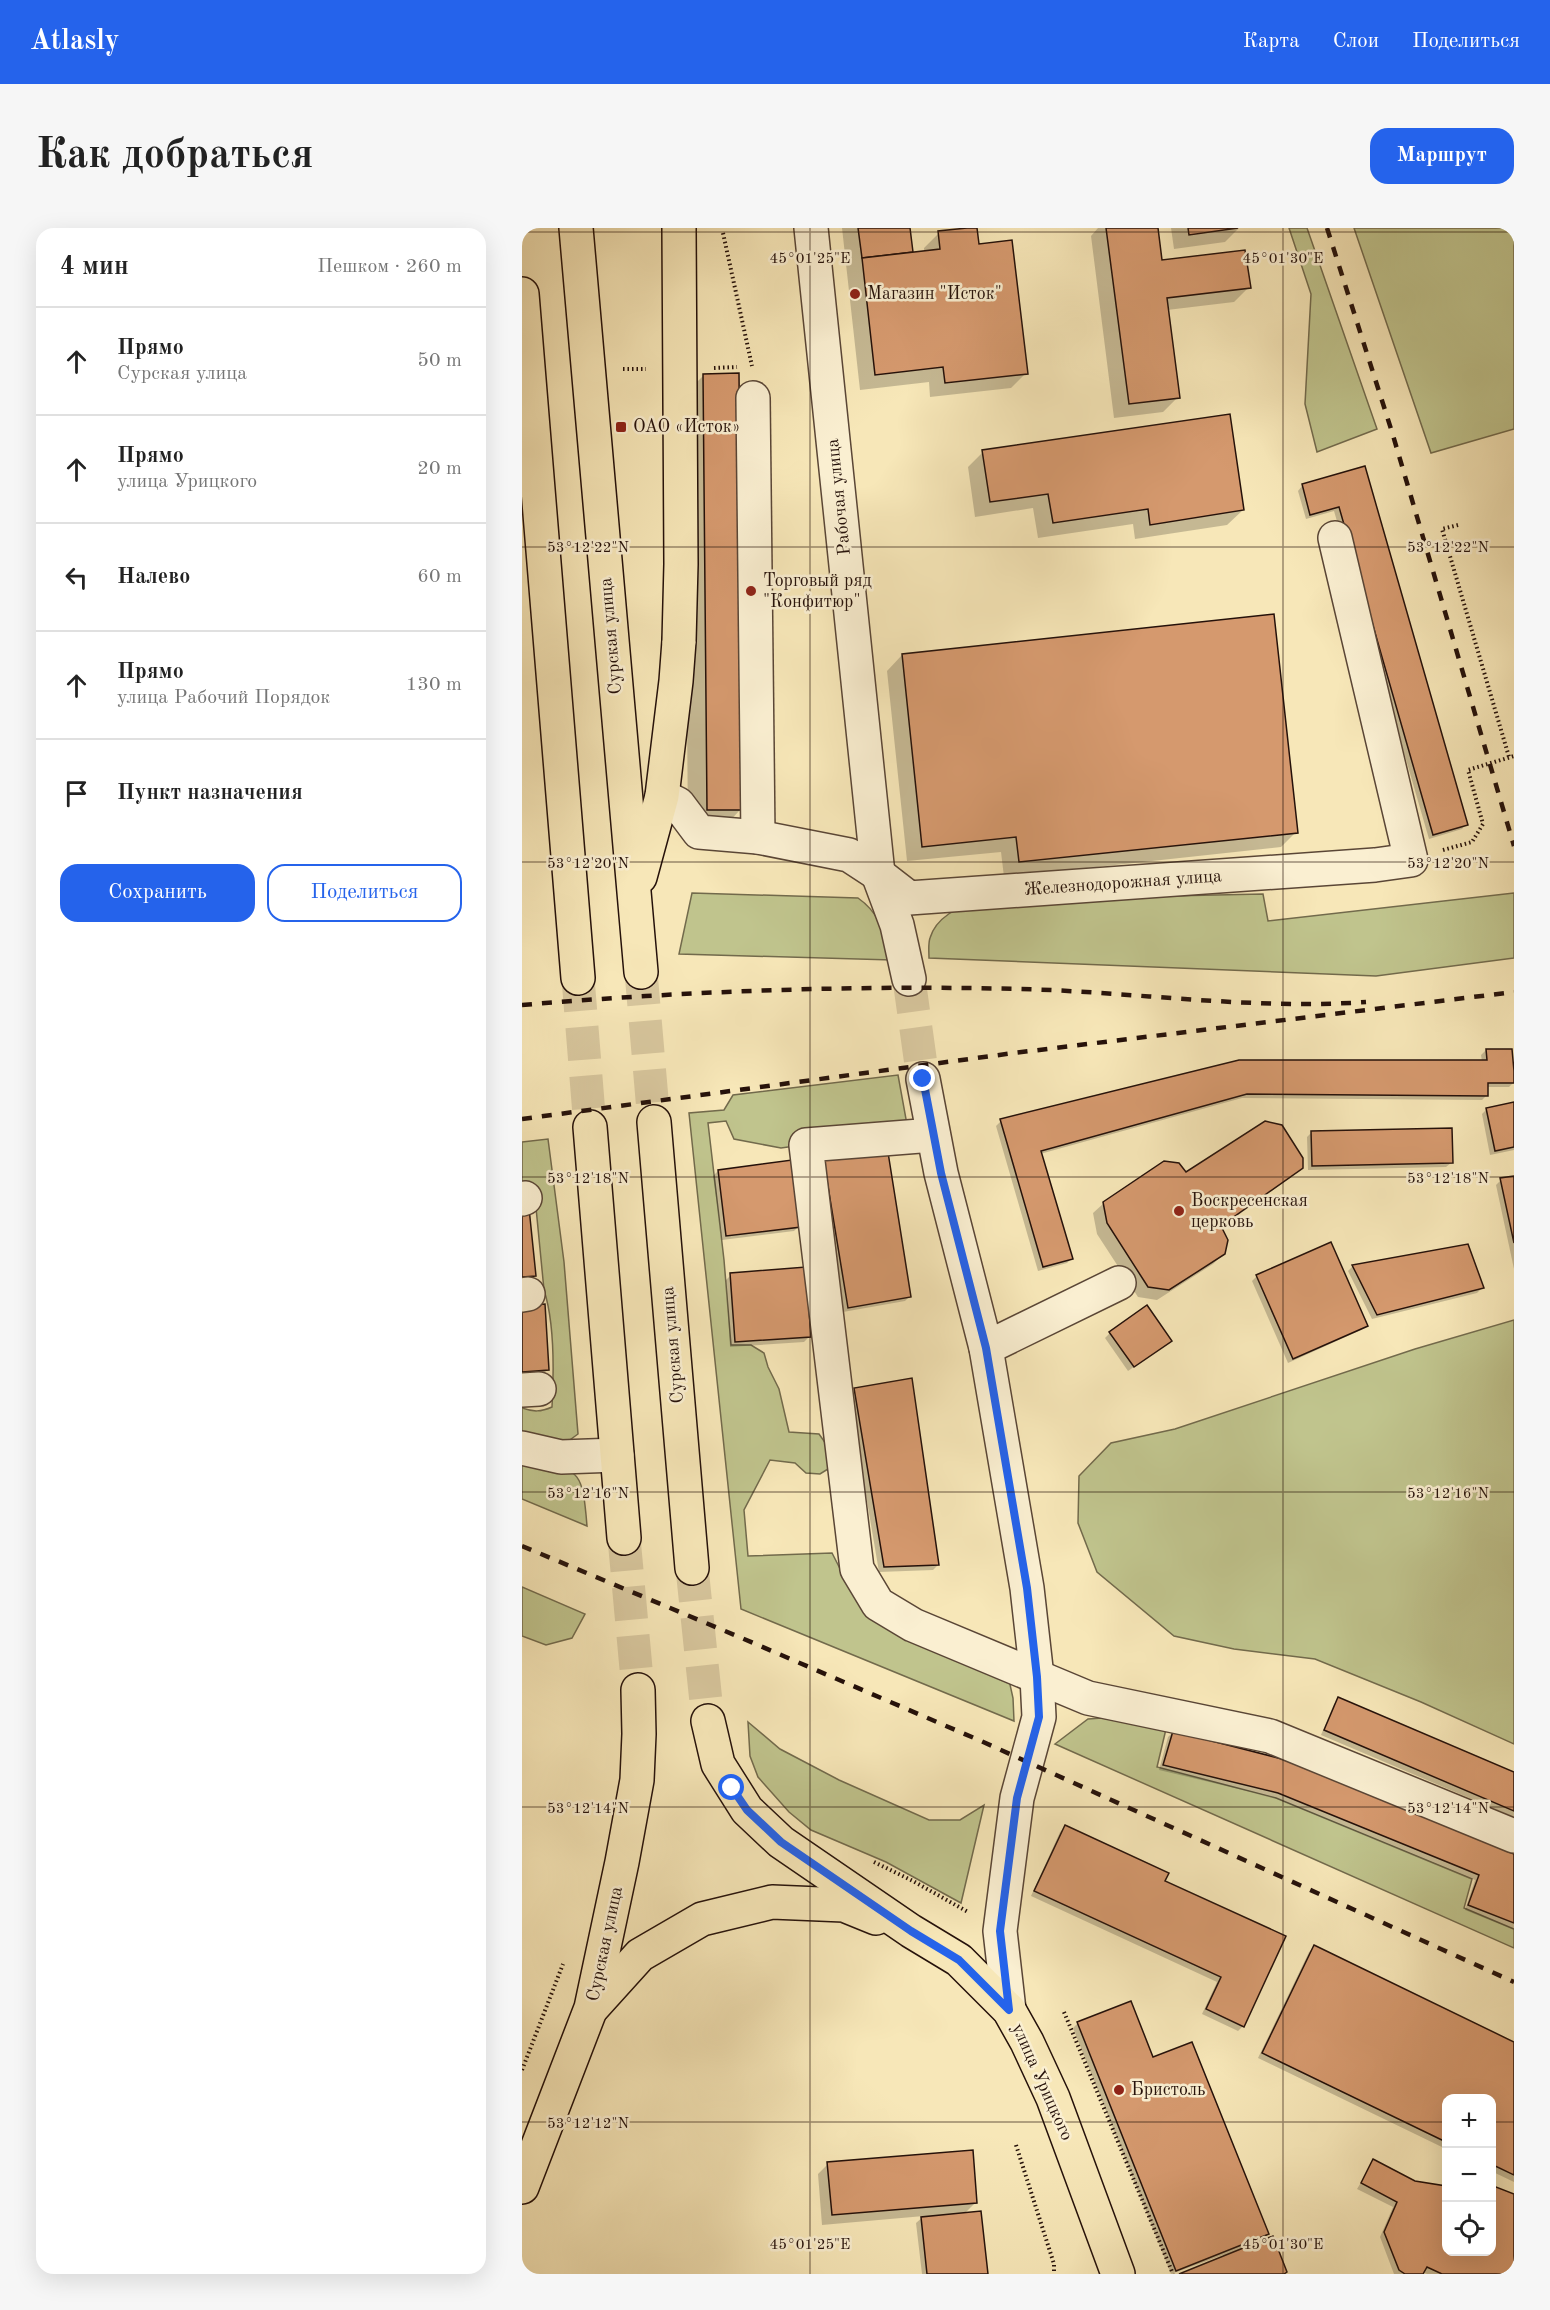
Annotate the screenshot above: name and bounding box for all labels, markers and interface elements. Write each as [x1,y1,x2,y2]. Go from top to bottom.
text: Atlasly [30,28,120,56]
text: Карта [1243,31,1300,52]
text: Слои [1333,31,1379,52]
text: Поделиться [1412,31,1520,52]
button: Маршрут [1370,128,1514,184]
text: Как добраться [36,135,313,177]
text: 45°01'25"E [770,252,850,267]
text: 45°01'30"E [1243,252,1323,267]
text: 4 мин [60,254,129,280]
text: Пешком · 260 m [317,257,462,277]
place label: Магазин "Исток" [867,285,1002,303]
marker: Магазин "Исток" [848,287,862,301]
text: Прямо [117,337,184,359]
icon: ahead [60,345,93,378]
text: 50 m [417,351,462,371]
text: Сурская улица [117,364,247,384]
place label: ОАО «Исток» [633,418,741,436]
marker: ОАО «Исток» [614,420,628,434]
street label: Рабочая улица [824,438,854,556]
text: Прямо [117,445,184,467]
icon: ahead [60,453,93,486]
text: 20 m [417,459,462,479]
text: улица Урицкого [117,472,257,492]
text: 53°12'22"N [547,541,629,556]
text: 53°12'22"N [1407,541,1489,556]
icon: left [60,561,93,594]
text: Налево [117,566,190,588]
text: 60 m [417,567,462,587]
place label: Торговый ряд "Конфитюр" [763,572,872,612]
street label: Сурская улица [597,577,625,695]
marker: Торговый ряд "Конфитюр" [744,584,758,598]
text: Прямо [117,661,184,683]
icon: ahead [60,669,93,702]
text: 130 m [406,675,462,695]
text: улица Рабочий Порядок [117,688,330,708]
icon: arrive [60,777,93,810]
text: Пункт назначения [117,782,303,804]
text: 53°12'20"N [547,857,629,872]
text: 53°12'20"N [1407,857,1489,872]
button: Сохранить [60,864,255,922]
button: Поделиться [267,864,462,922]
street label: Железнодорожная улица [1024,867,1222,899]
route end [909,1065,935,1091]
text: 53°12'18"N [547,1172,629,1187]
text: 53°12'18"N [1407,1172,1489,1187]
place label: Воскресенская церковь [1191,1192,1308,1231]
marker: Воскресенская церковь [1172,1204,1186,1218]
street label: Сурская улица [659,1286,687,1404]
text: 53°12'16"N [547,1487,629,1502]
text: 53°12'16"N [1407,1487,1489,1502]
route start [718,1774,744,1800]
text: 53°12'14"N [547,1802,629,1817]
text: 53°12'14"N [1407,1802,1489,1817]
street label: Сурская улица [584,1885,626,2003]
street label: улица Урицкого [1008,2021,1076,2143]
place label: Бристоль [1131,2081,1205,2099]
marker: Бристоль [1112,2083,1126,2097]
map controls [1442,2094,1496,2256]
button: + [1442,2094,1496,2148]
text: 53°12'12"N [547,2117,629,2132]
button: − [1442,2148,1496,2202]
button: locate [1442,2202,1496,2256]
text: 45°01'25"E [770,2238,850,2253]
text: 45°01'30"E [1243,2238,1323,2253]

